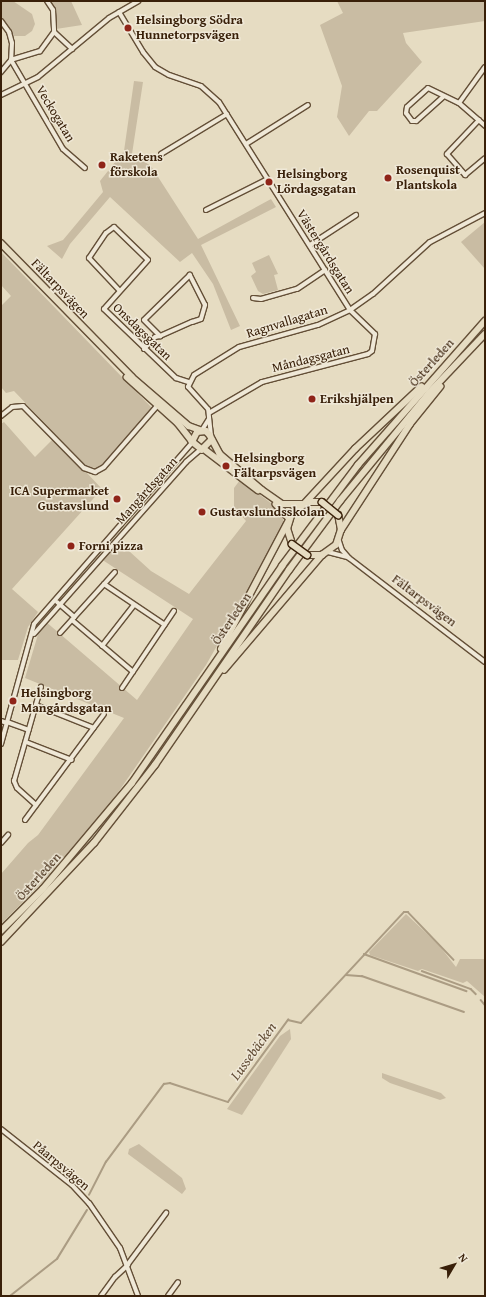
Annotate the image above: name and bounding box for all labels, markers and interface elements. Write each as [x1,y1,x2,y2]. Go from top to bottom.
place label: Helsingborg Södra Hunnetorpsvägen [136,13,243,44]
marker: Helsingborg Södra Hunnetorpsvägen [123,23,133,33]
street label: Veckogatan [32,83,78,145]
place label: Raketens förskola [110,150,163,181]
marker: Raketens förskola [97,160,107,170]
place label: Rosenquist Plantskola [396,163,460,194]
place label: Helsingborg Lördagsgatan [277,167,356,198]
marker: Rosenquist Plantskola [383,173,393,183]
marker: Helsingborg Lördagsgatan [264,177,274,187]
street label: Västergårdsgatan [293,207,357,297]
street label: Fältarpsvägen [28,256,92,322]
street label: Onsdagsgatan [109,300,175,364]
street label: Ragnvallagatan [245,302,329,342]
street label: Österleden [406,336,458,390]
street label: Måndagsgatan [271,342,351,376]
place label: Erikshjälpen [320,391,394,407]
marker: Erikshjälpen [307,394,317,404]
place label: Helsingborg Fältarpsvägen [234,451,316,482]
street label: Mangårdsgatan [113,454,181,528]
marker: Helsingborg Fältarpsvägen [221,461,231,471]
place label: ICA Supermarket Gustavslund [10,484,109,515]
marker: ICA Supermarket Gustavslund [112,494,122,504]
place label: Gustavslundsskolan [210,504,325,520]
marker: Gustavslundsskolan [197,507,207,517]
place label: Forni pizza [79,538,143,554]
marker: Forni pizza [66,541,76,551]
street label: Fältarpsvägen [389,572,459,630]
street label: Österleden [209,590,255,648]
place label: Helsingborg Mangårdsgatan [21,686,112,717]
marker: Helsingborg Mangårdsgatan [8,696,18,706]
street label: Österleden [13,850,65,904]
water label: Lussebäcken [227,1019,279,1083]
street label: Påarpsvägen [29,1138,93,1194]
north arrow [434,1245,474,1285]
text: N [455,1250,472,1265]

